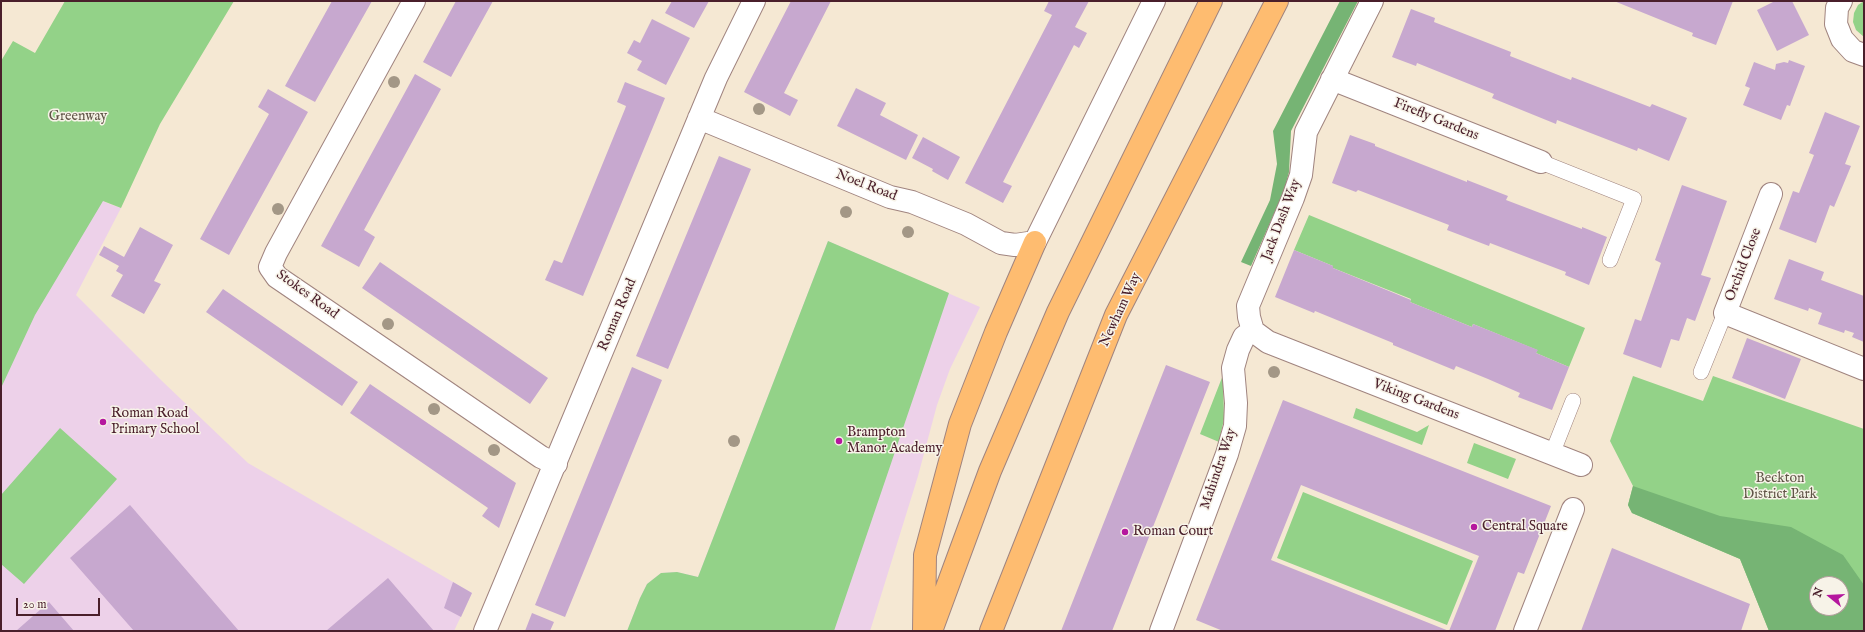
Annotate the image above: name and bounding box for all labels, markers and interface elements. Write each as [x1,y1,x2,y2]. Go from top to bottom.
street label: Firefly Gardens [1391,95,1481,145]
park label: Greenway [49,109,107,125]
street label: Noel Road [833,167,899,205]
street label: Jack Dash Way [1259,177,1305,263]
street label: Orchid Close [1722,226,1766,304]
street label: Stokes Road [273,267,341,323]
street label: Newham Way [1096,270,1146,350]
street label: Roman Road [595,276,641,354]
street label: Viking Gardens [1371,376,1461,424]
place label: Roman Road Primary School [111,406,199,438]
marker: Roman Road Primary School [98,417,108,427]
place label: Brampton Manor Academy [847,425,942,458]
street label: Mahindra Way [1197,426,1241,512]
marker: Brampton Manor Academy [834,436,844,446]
park label: Beckton District Park [1743,471,1817,504]
place label: Central Square [1482,519,1568,535]
marker: Central Square [1469,522,1479,532]
place label: Roman Court [1133,524,1213,540]
marker: Roman Court [1120,527,1130,537]
north arrow [1809,576,1849,616]
text: N [1810,586,1827,599]
scale bar [18,590,102,616]
text: 20 m [23,597,46,612]

